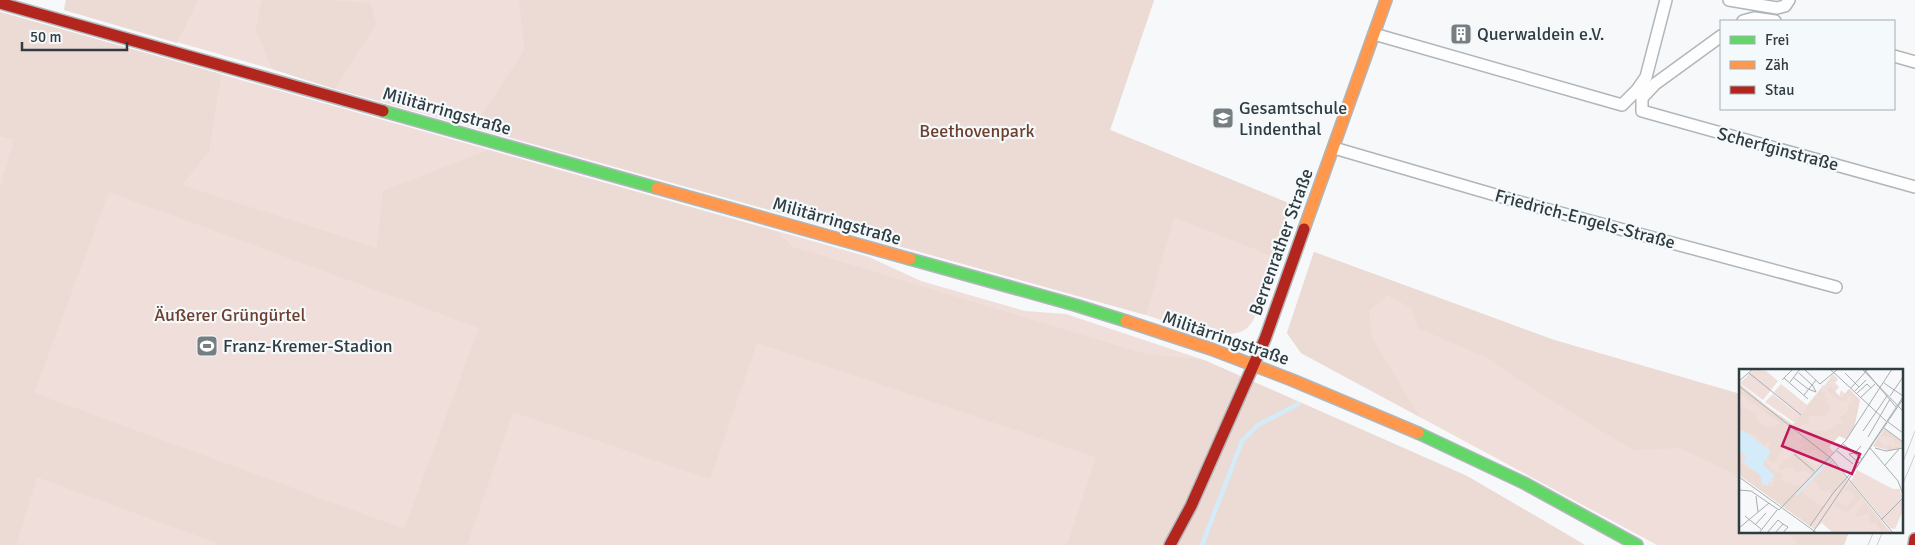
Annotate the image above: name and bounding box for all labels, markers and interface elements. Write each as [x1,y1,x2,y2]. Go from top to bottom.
scale bar [22,20,128,52]
legend [1720,20,1895,110]
building icon: Querwaldein e.V. [1449,22,1473,46]
place label: Querwaldein e.V. [1477,23,1604,45]
text: 50 m [30,28,61,46]
text: Frei [1765,31,1789,49]
text: Zäh [1765,56,1789,74]
text: Stau [1765,81,1794,99]
street label: Militärringstraße [380,82,514,140]
place label: Gesamtschule Lindenthal [1239,97,1347,140]
school or university icon: Gesamtschule Lindenthal [1211,106,1235,130]
park label: Beethovenpark [919,120,1035,142]
street label: Scherfginstraße [1715,122,1841,176]
street label: Berrenrather Straße [1244,165,1318,319]
street label: Friedrich-Engels-Straße [1492,184,1678,254]
street label: Militärringstraße [770,192,904,250]
park label: Äußerer Grüngürtel [154,304,306,326]
street label: Militärringstraße [1160,306,1292,370]
sports icon: Franz-Kremer-Stadion [195,334,219,358]
place label: Franz-Kremer-Stadion [223,335,393,357]
inset map [1739,369,1902,532]

